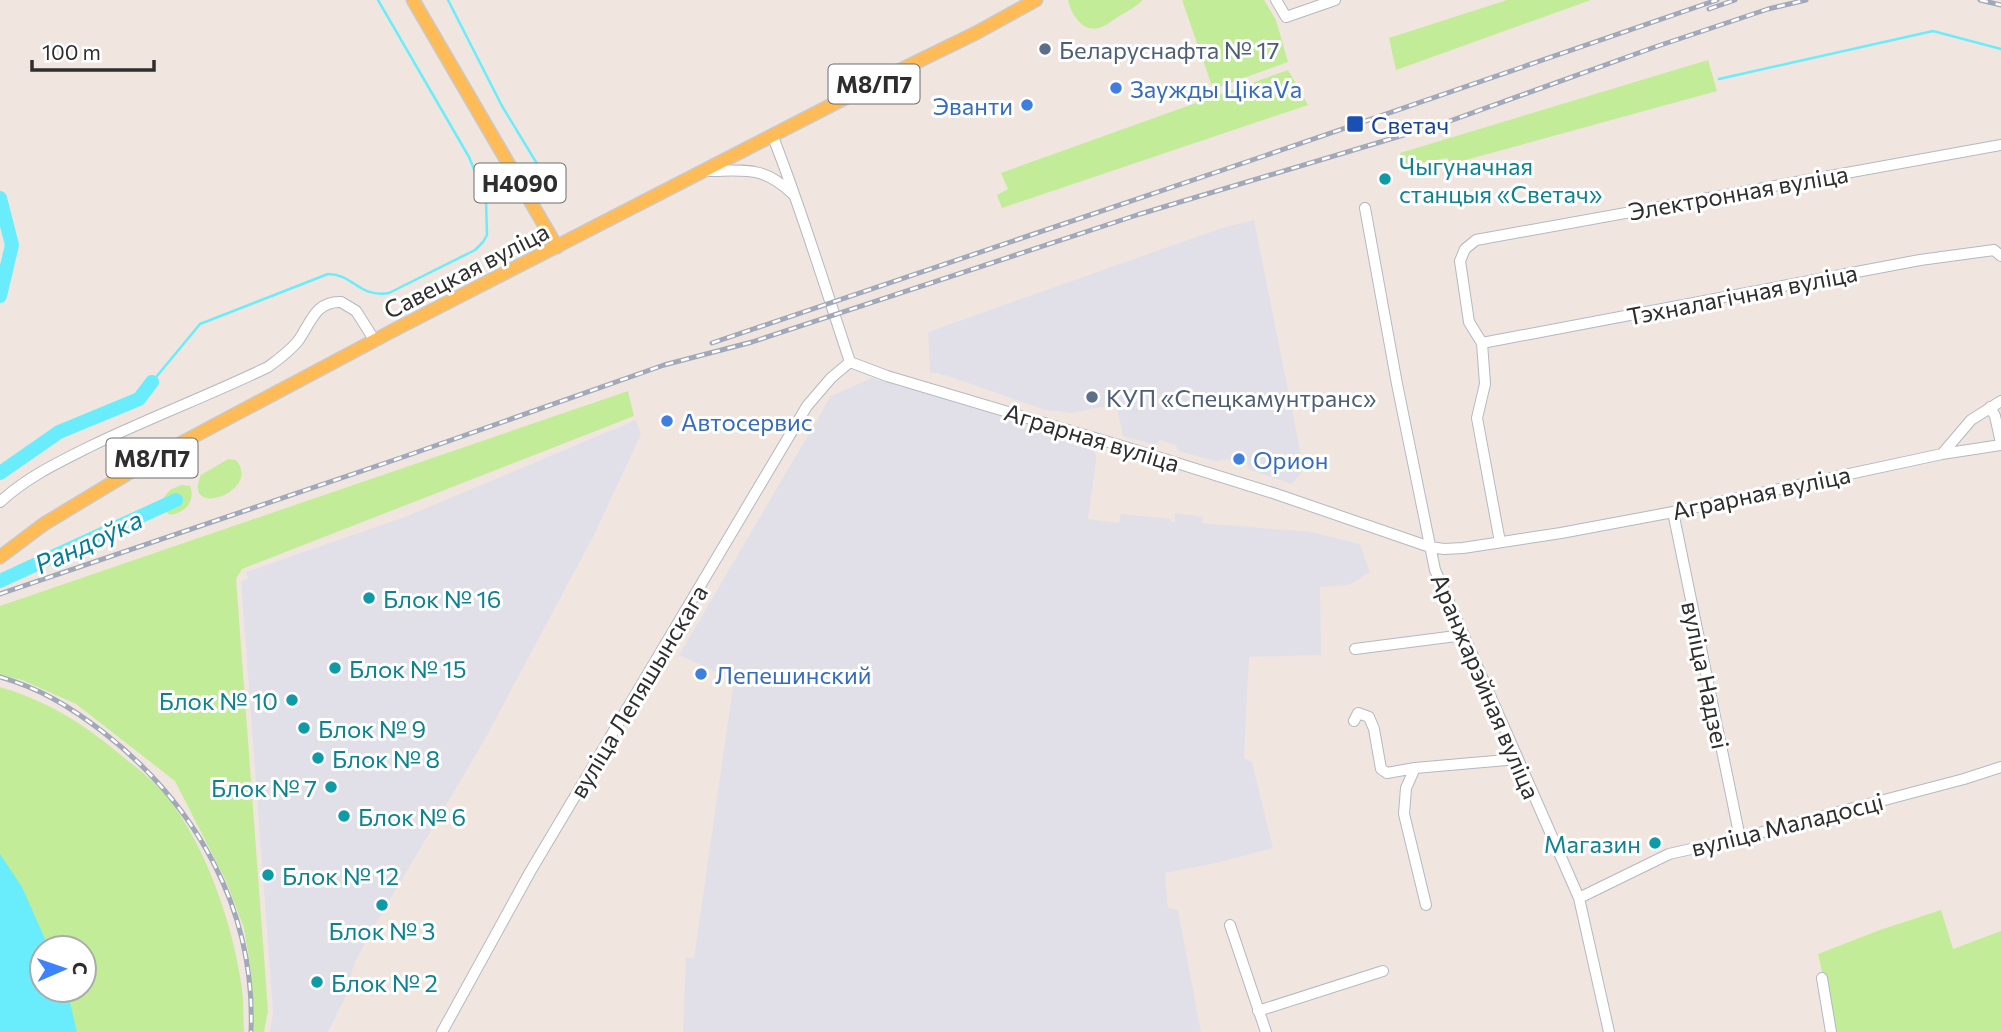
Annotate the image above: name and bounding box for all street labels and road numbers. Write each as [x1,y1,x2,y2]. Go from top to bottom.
road number: М8/П7 [828,64,920,104]
street label: Электронная вуліца [1626,158,1850,226]
road number: Н4090 [475,164,566,202]
street label: Савецкая вуліца [379,216,553,324]
street label: Тэхналагічная вуліца [1624,257,1860,331]
street label: Аграрная вуліца [1001,397,1183,477]
road number: М8/П7 [106,438,198,478]
street label: Аграрная вуліца [1669,459,1853,525]
street label: Аранжарэйная вуліца [1425,569,1547,803]
street label: вуліца Лепяшынскага [563,579,713,803]
street label: вуліца Надзеі [1676,599,1736,751]
street label: вуліца Маладосці [1688,786,1886,862]

